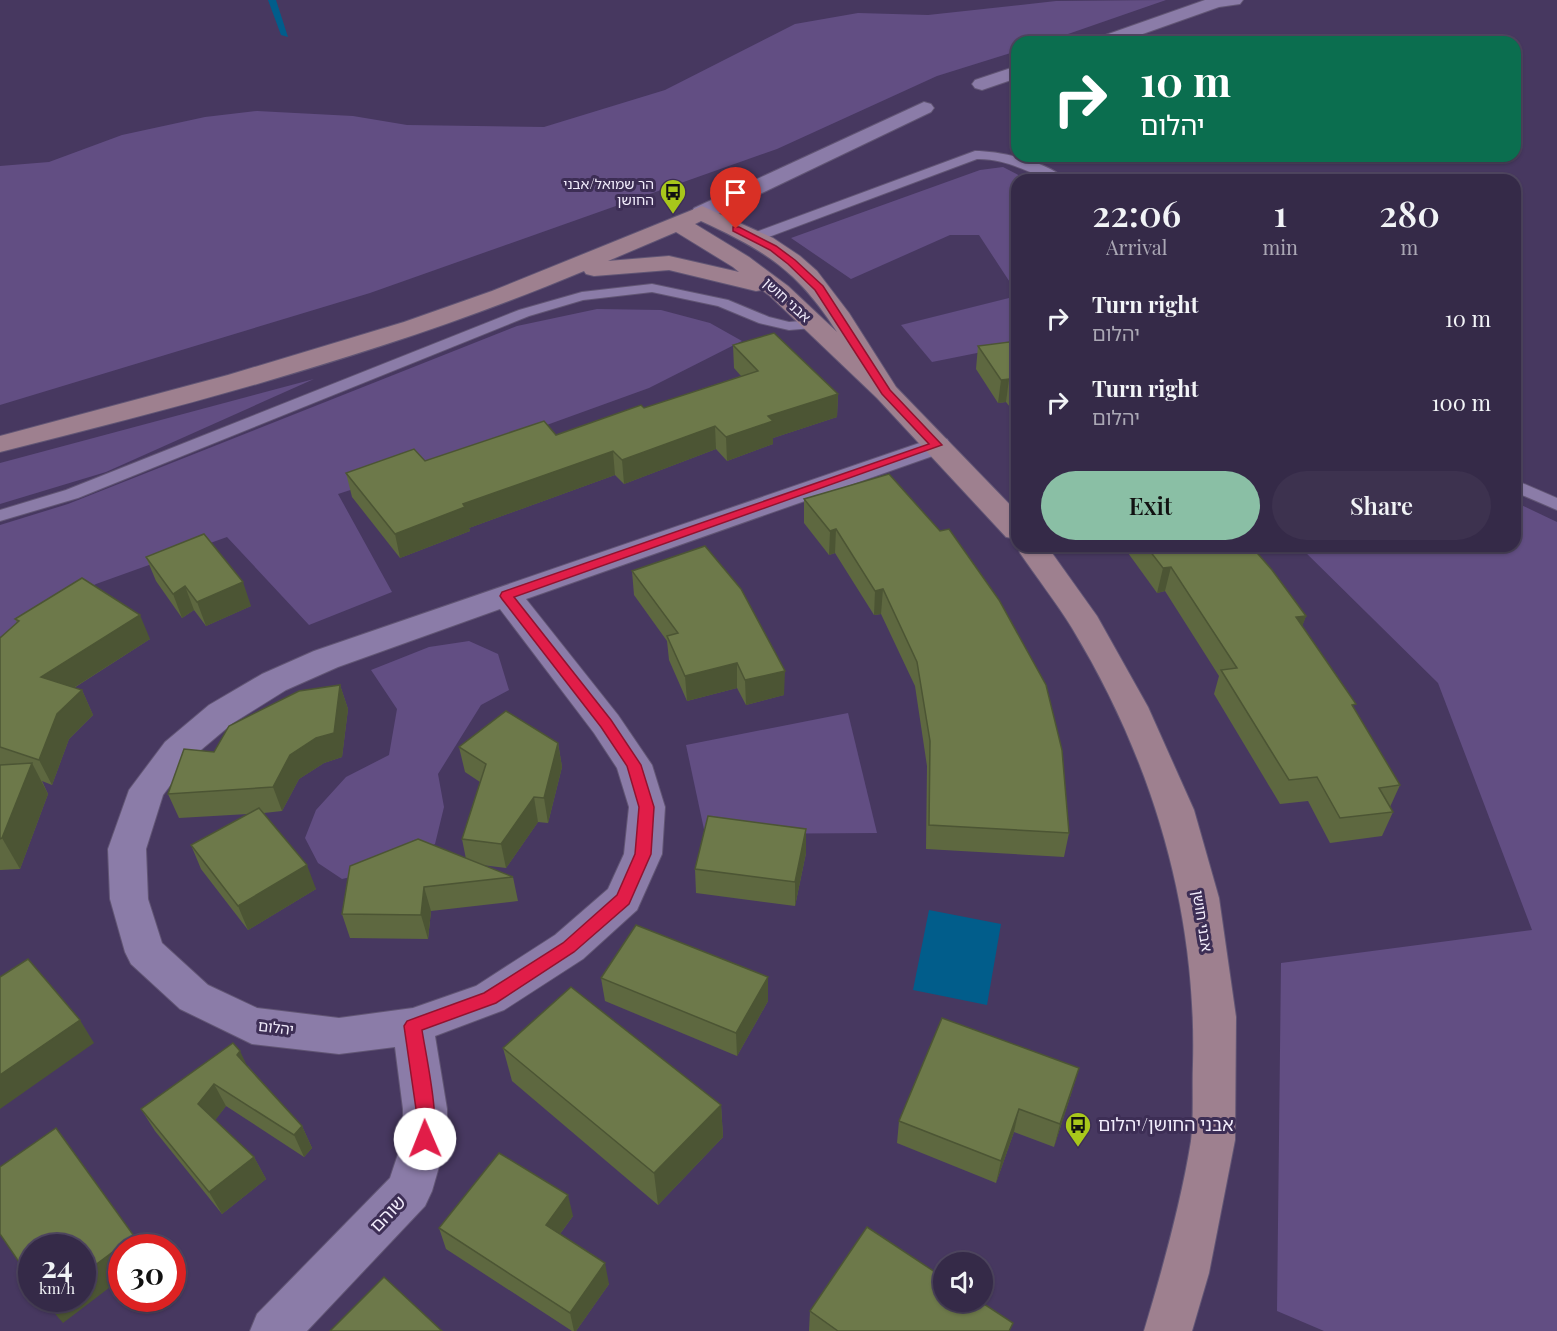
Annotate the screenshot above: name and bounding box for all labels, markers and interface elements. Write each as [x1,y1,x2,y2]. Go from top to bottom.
text: 10 m [1140,52,1231,108]
icon: right [1041,60,1119,138]
text: יהלום [1140,106,1205,142]
pin [710,167,761,229]
place label: הר שמואל/אבני החושן [563,174,654,209]
icon: arrive [719,176,752,209]
bus stop icon: הר שמואל/אבני החושן [658,177,688,215]
text: 22:06 [1092,188,1181,236]
text: 1 [1273,188,1287,236]
text: 280 [1379,188,1440,236]
text: Arrival [1106,233,1168,260]
text: min [1262,233,1298,260]
text: m [1401,233,1418,260]
street label: אבני חושן [759,273,815,326]
text: Turn right [1092,289,1198,319]
icon: right [1041,302,1074,335]
text: 10 m [1445,303,1491,333]
text: יהלום [1092,319,1140,346]
text: Turn right [1092,373,1198,403]
icon: right [1041,386,1074,419]
text: 100 m [1431,387,1491,417]
text: יהלום [1092,403,1140,430]
button: Exit [1041,471,1260,540]
button: Share [1272,471,1491,540]
street label: אבני חושן [1188,889,1218,953]
street label: יהלום [257,1015,295,1039]
position arrow [393,1107,457,1171]
bus stop icon: אבני החושן/יהלום [1063,1110,1093,1148]
place label: אבני החושן/יהלום [1098,1112,1234,1136]
street label: שוהם [364,1190,411,1237]
speed limit sign: 30 [108,1234,186,1312]
text: 24 [41,1246,73,1286]
map controls [933,1252,993,1312]
button: sound [933,1252,993,1312]
text: km/h [39,1278,75,1298]

